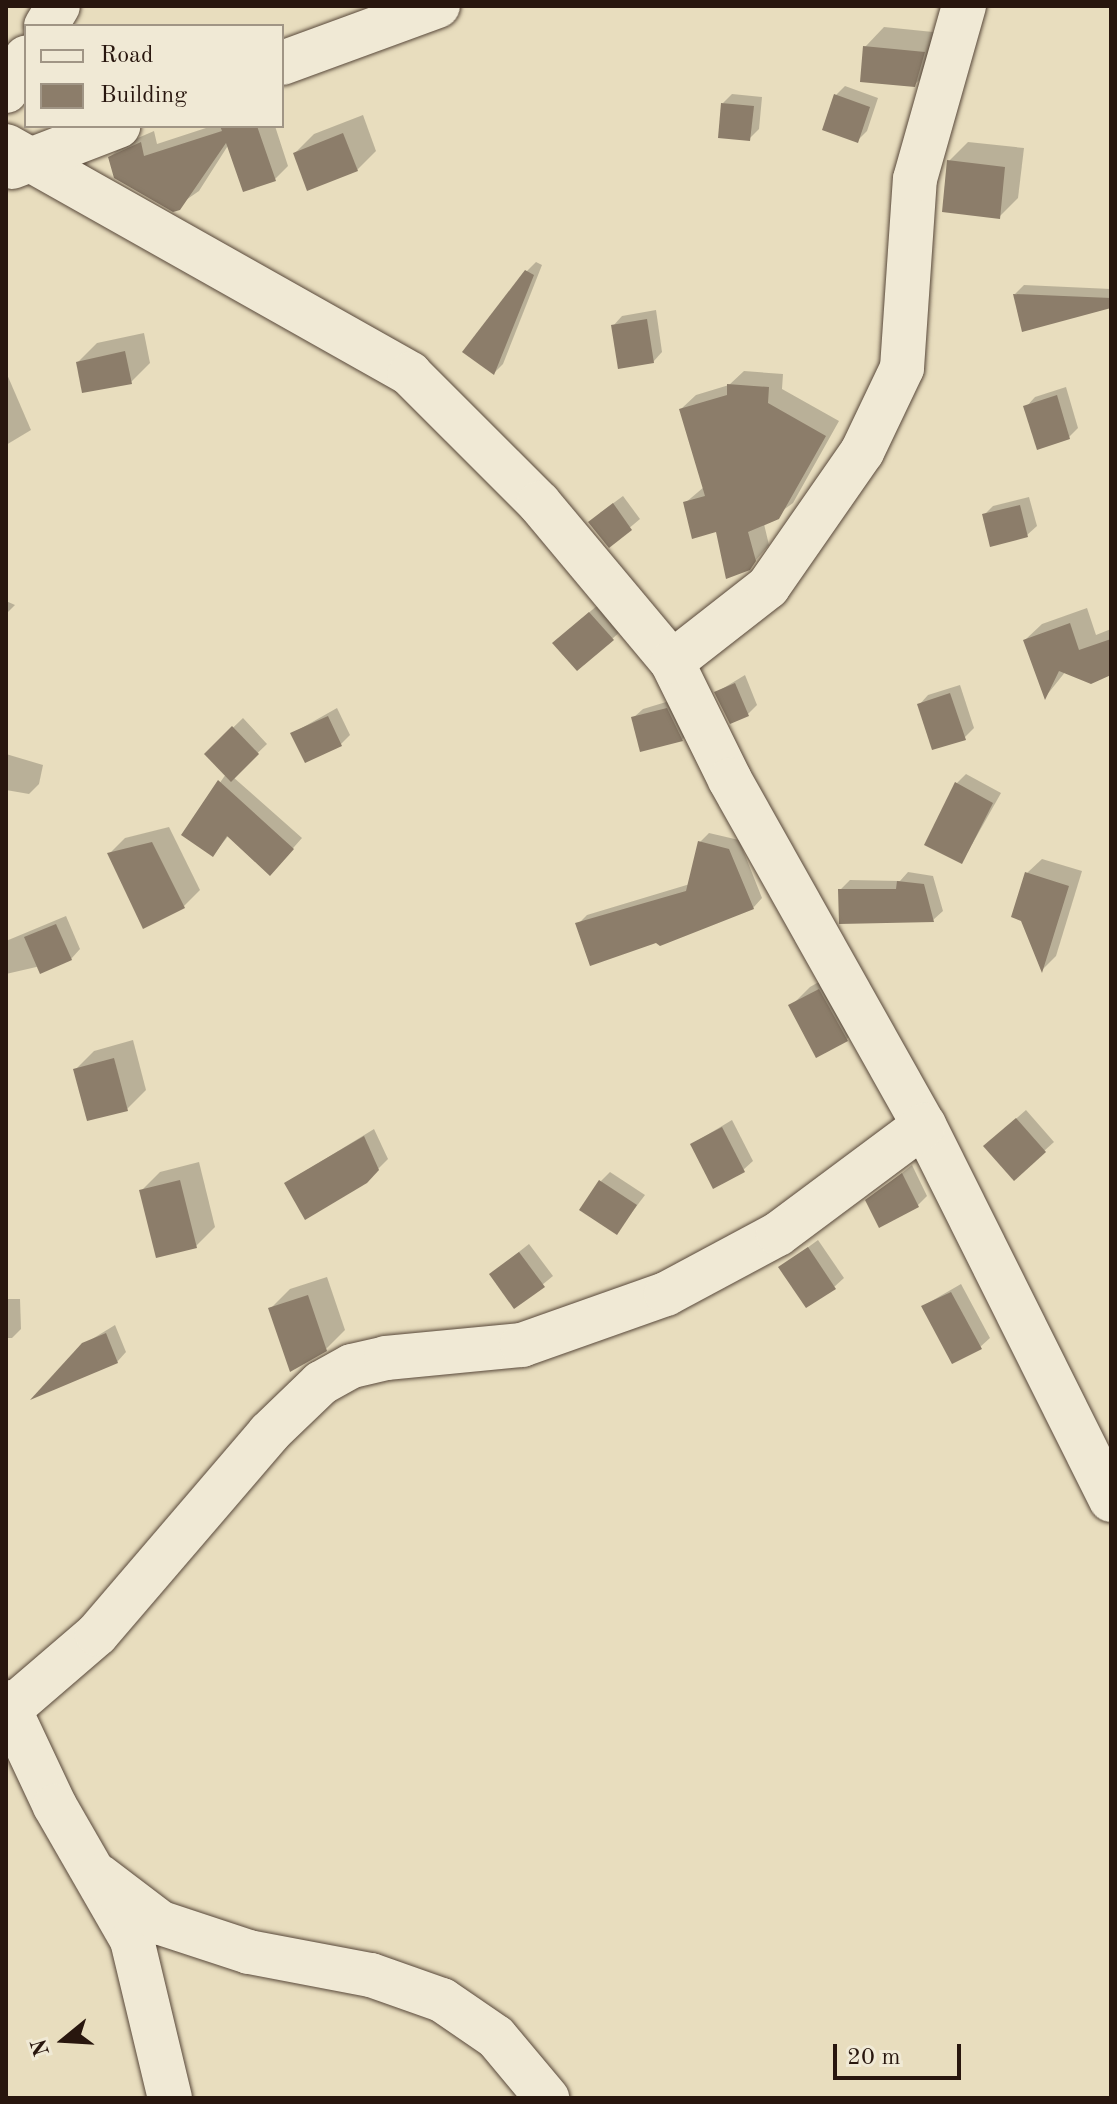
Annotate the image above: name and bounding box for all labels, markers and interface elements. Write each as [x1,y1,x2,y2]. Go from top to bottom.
legend [24,24,284,128]
text: Road [100,44,153,68]
text: Building [100,84,187,108]
north arrow [24,2000,104,2080]
scale bar [837,2028,965,2078]
text: N [28,2036,54,2059]
text: 20 m [847,2046,901,2070]

